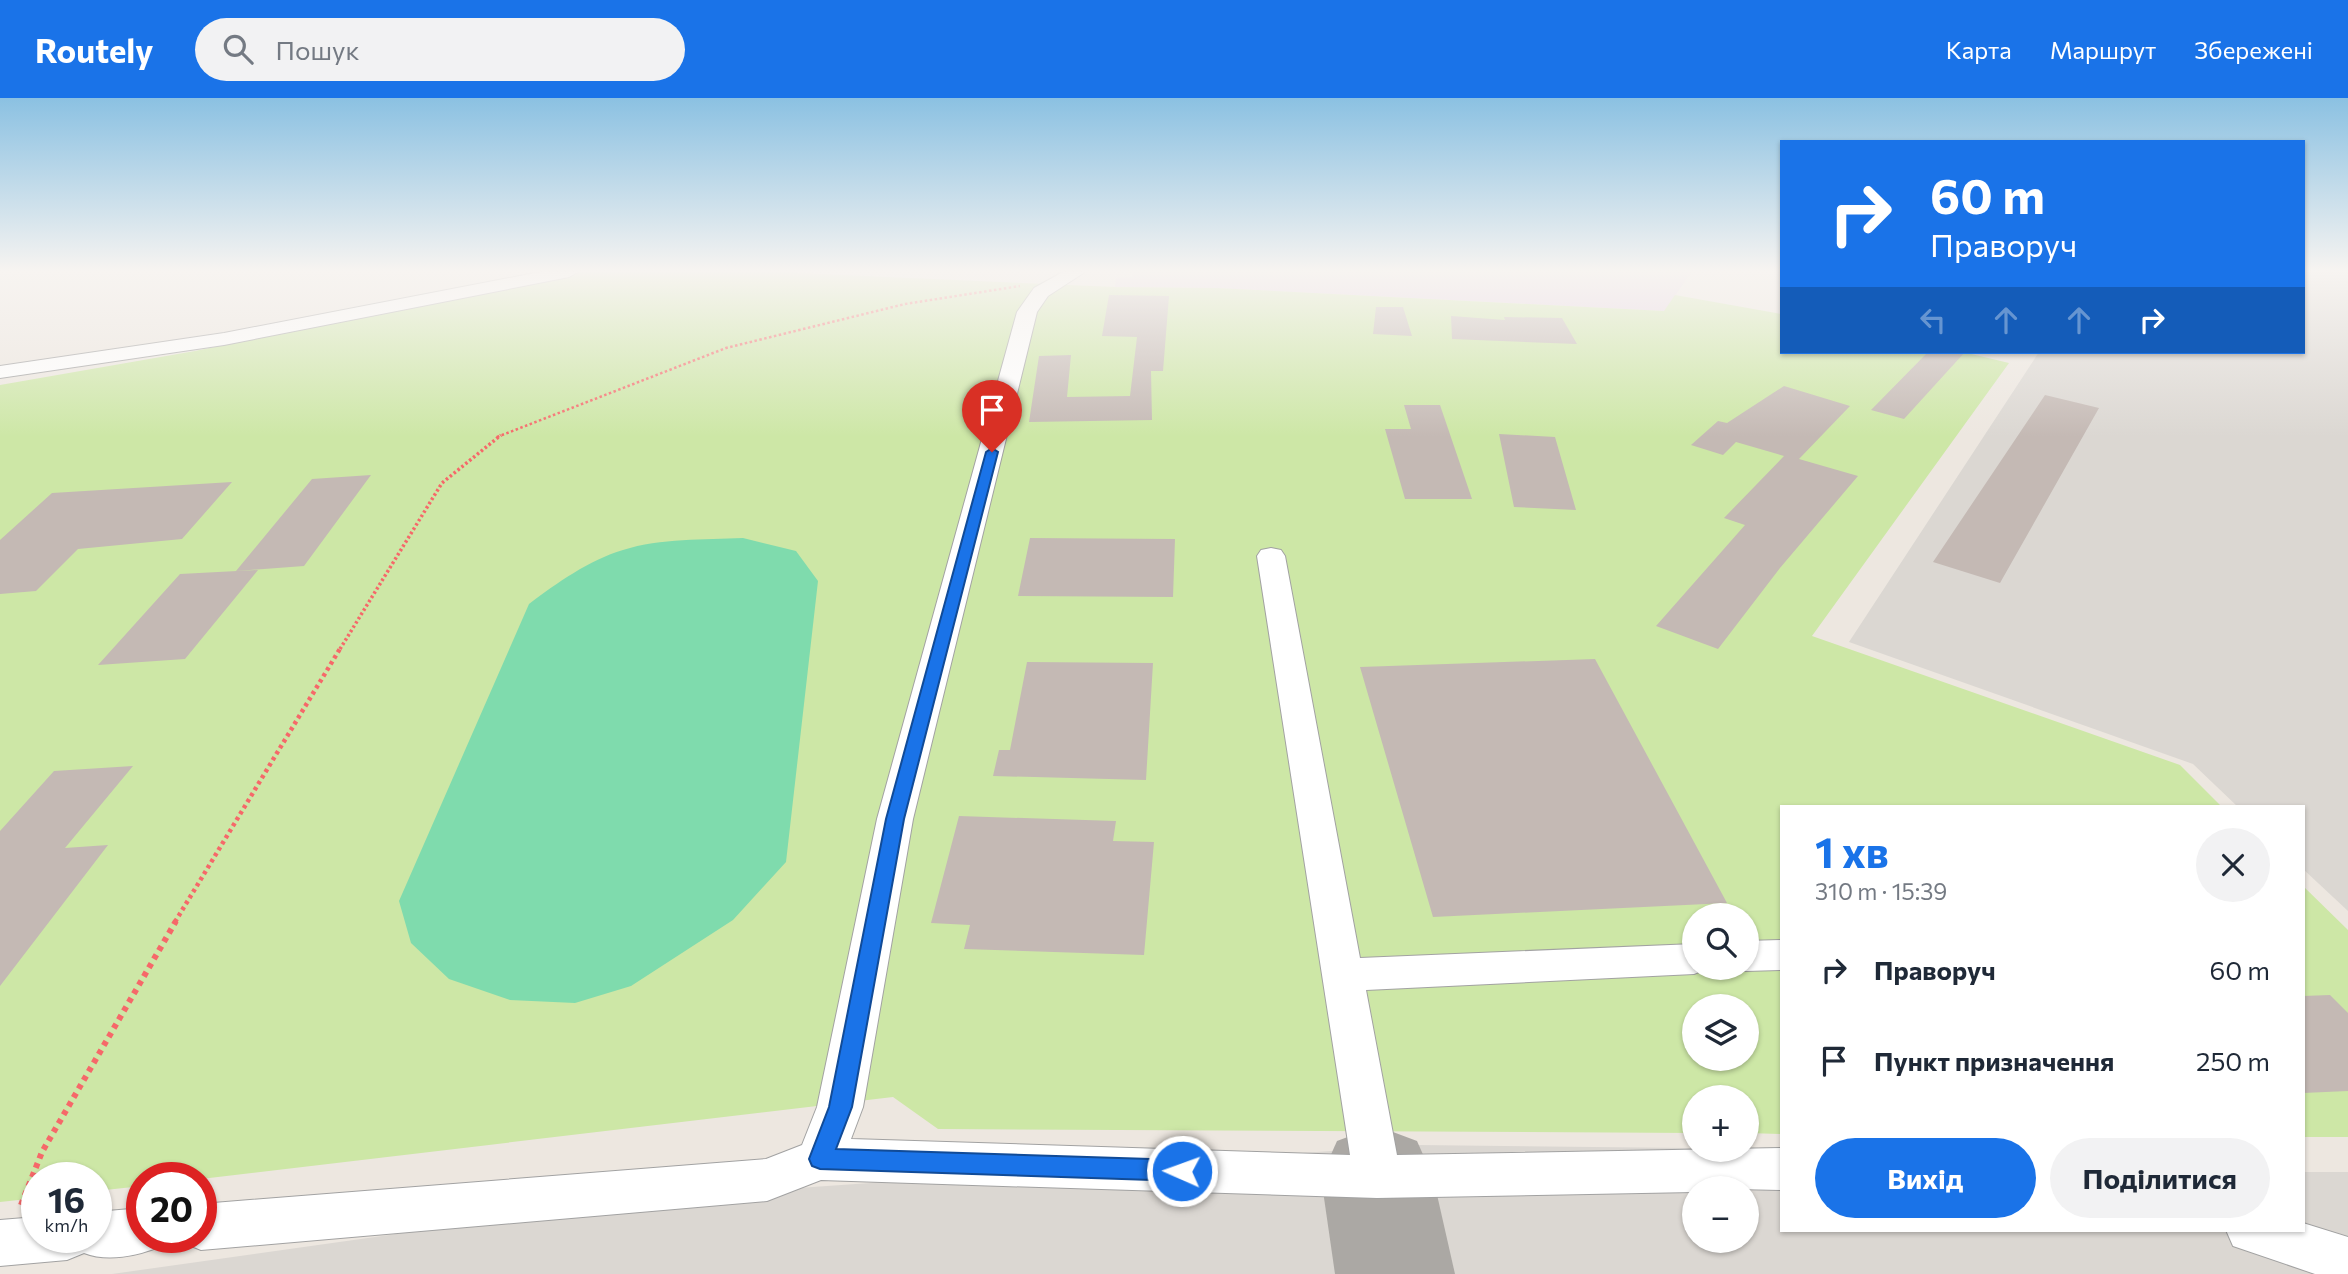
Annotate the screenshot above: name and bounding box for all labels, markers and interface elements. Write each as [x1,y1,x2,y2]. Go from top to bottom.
search box [195,18,685,81]
text: Routely [35,29,153,70]
icon: search [219,30,257,68]
text: Пошук [275,34,359,65]
text: Карта [1946,35,2012,64]
text: Маршрут [2050,35,2156,64]
text: Збережені [2194,35,2313,64]
text: 60 m [1930,164,2045,224]
icon: right [1815,168,1906,259]
text: Праворуч [1930,224,2077,264]
icon: left [1914,301,1952,339]
icon: ahead [1987,301,2025,339]
icon: ahead [2060,301,2098,339]
icon: right [2133,301,2171,339]
pin [962,380,1022,452]
icon: arrive [973,391,1011,429]
text: 1 хв [1815,825,1889,877]
button: close [2196,828,2270,902]
text: 310 m · 15:39 [1815,877,1947,905]
map controls [1682,903,1759,1253]
button: search [1682,903,1759,980]
icon: right [1815,951,1853,989]
text: Праворуч [1874,954,1996,985]
text: 60 m [2210,954,2270,985]
button: layers [1682,994,1759,1071]
icon: arrive [1815,1042,1853,1080]
text: Пункт призначення [1874,1045,2114,1076]
text: 250 m [2196,1045,2270,1076]
button: + [1682,1085,1759,1162]
position arrow [1145,1134,1219,1208]
button: Вихід [1815,1138,2036,1218]
button: Поділитися [2050,1138,2270,1218]
speed limit sign: 20 [126,1162,217,1253]
button: − [1682,1176,1759,1253]
text: 16 [48,1177,85,1220]
text: km/h [45,1214,88,1236]

